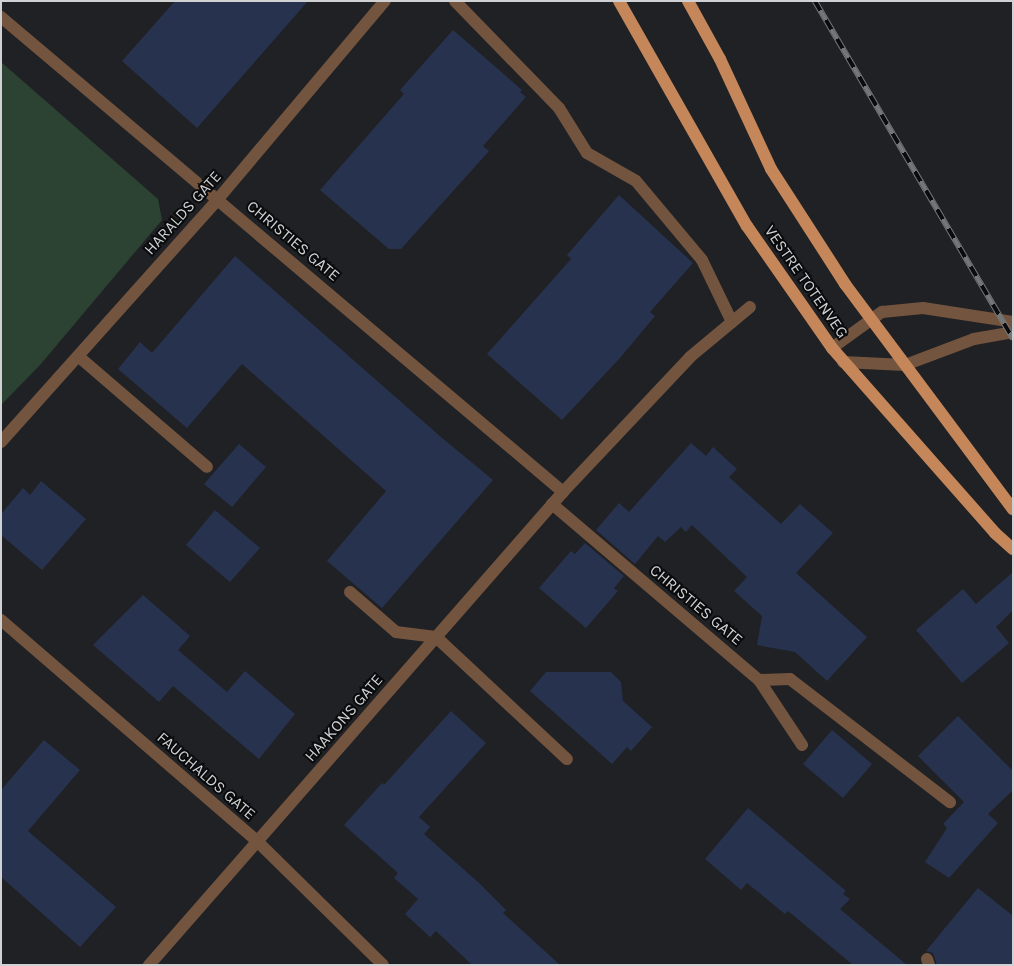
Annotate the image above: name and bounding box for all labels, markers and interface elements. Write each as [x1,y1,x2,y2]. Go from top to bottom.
street label: HARALDS GATE [140,167,226,259]
street label: CHRISTIES GATE [243,197,343,285]
street label: VESTRE TOTENVEG [760,222,852,342]
street label: CHRISTIES GATE [646,561,746,649]
street label: HAAKONS GATE [301,670,387,766]
street label: FAUCHALDS GATE [153,728,259,824]

